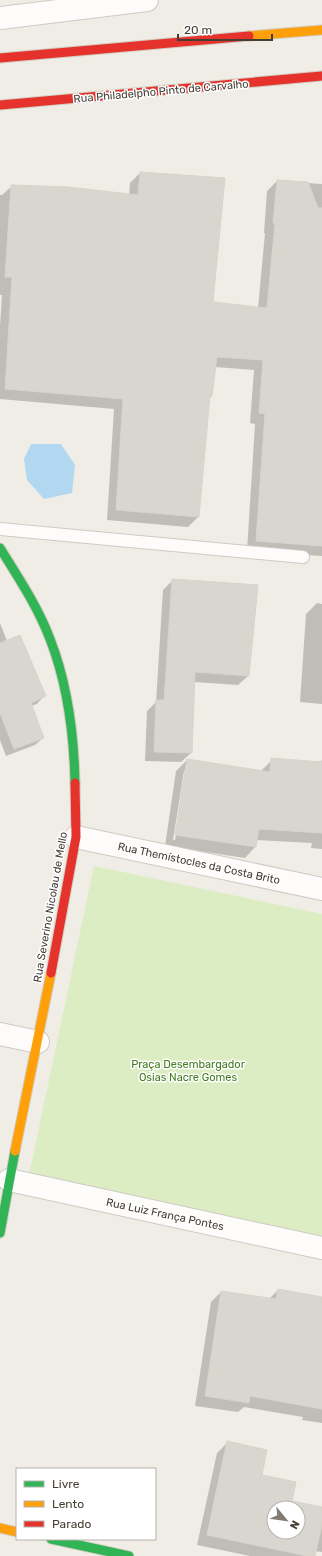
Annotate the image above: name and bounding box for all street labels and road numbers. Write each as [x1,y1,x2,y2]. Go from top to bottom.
street label: Rua Philadelpho Pinto de Carvalho [73,77,249,106]
street label: Rua Severino Nicolau de Mello [31,831,70,983]
street label: Rua Themístocles da Costa Brito [117,840,281,887]
street label: Rua Luiz França Pontes [105,1196,225,1233]

